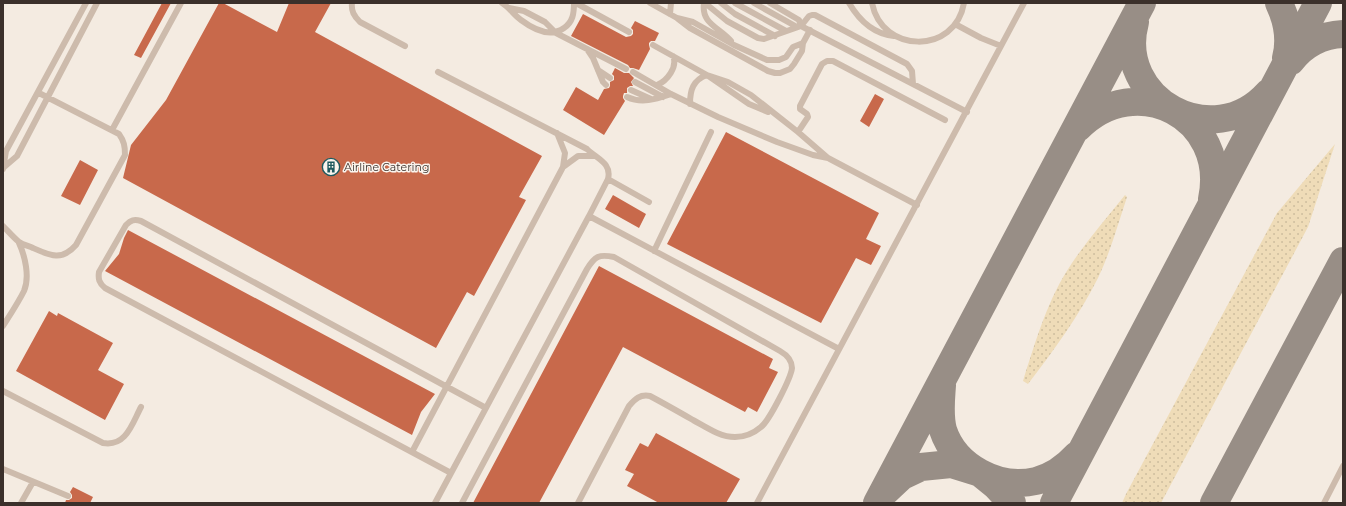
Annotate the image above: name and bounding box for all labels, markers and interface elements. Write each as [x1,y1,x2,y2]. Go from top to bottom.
building icon: Airline Catering [321,157,341,177]
place label: Airline Catering [344,160,429,174]

